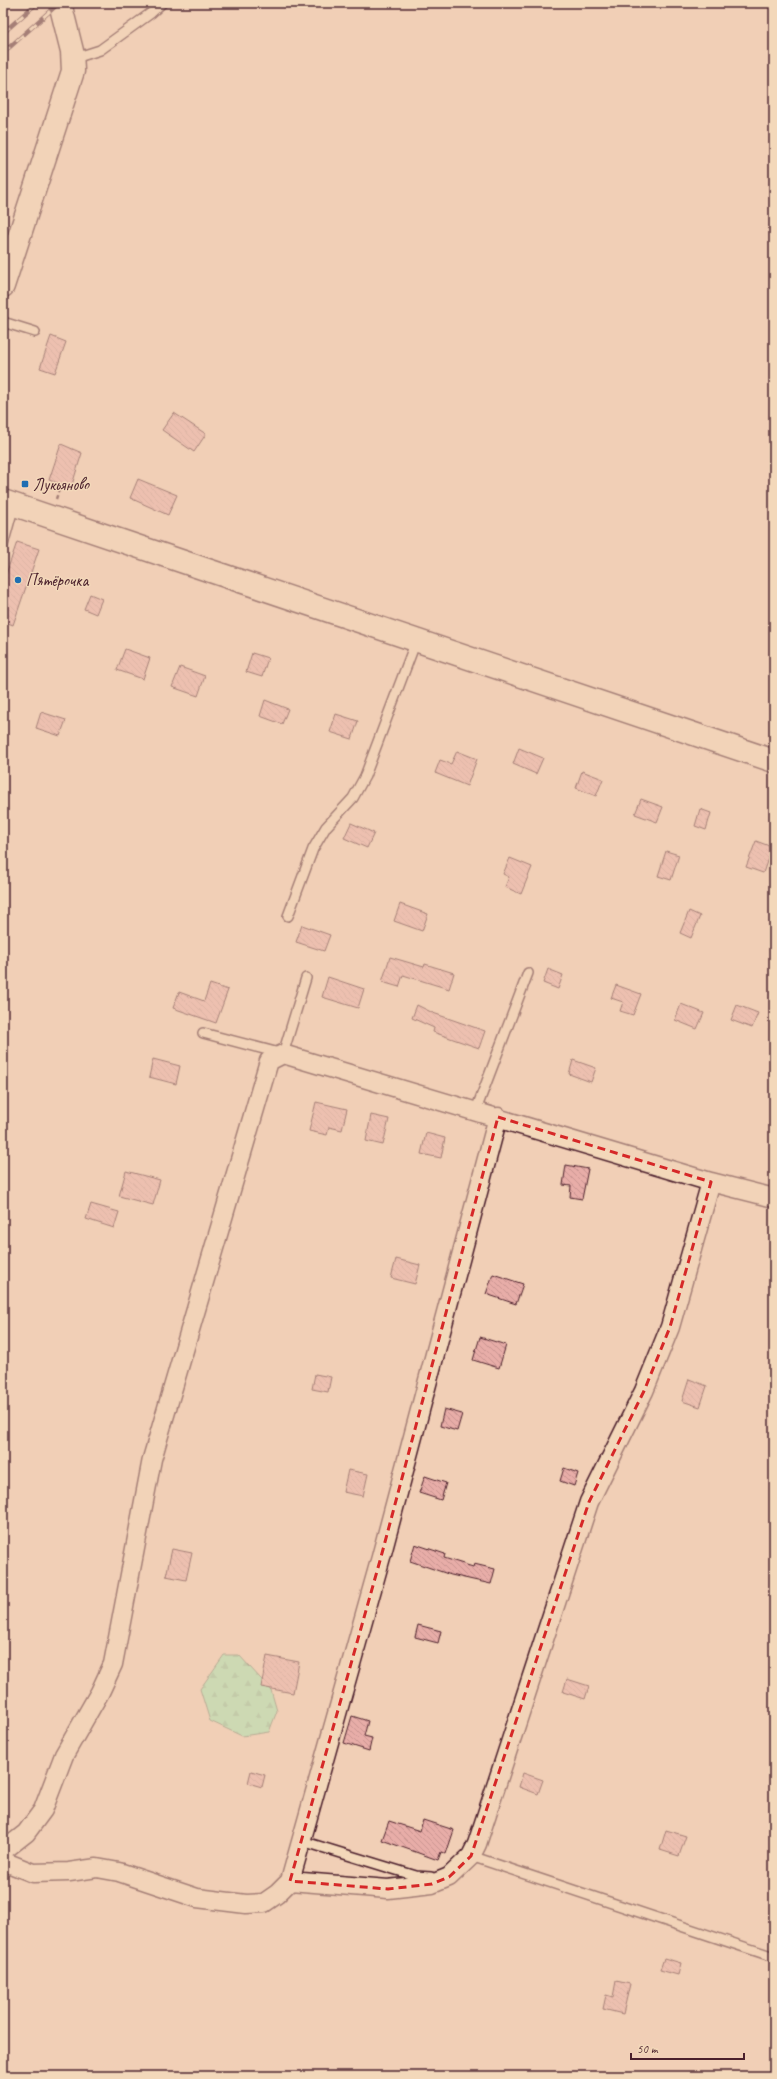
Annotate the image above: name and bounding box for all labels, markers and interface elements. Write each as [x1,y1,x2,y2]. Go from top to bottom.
place label: Лукьяново [33,474,90,495]
marker: Лукьяново [20,479,30,489]
place label: Пятёрочка [26,570,89,591]
marker: Пятёрочка [13,575,23,585]
scale bar [631,2035,744,2061]
text: 50 m [637,2041,659,2057]

